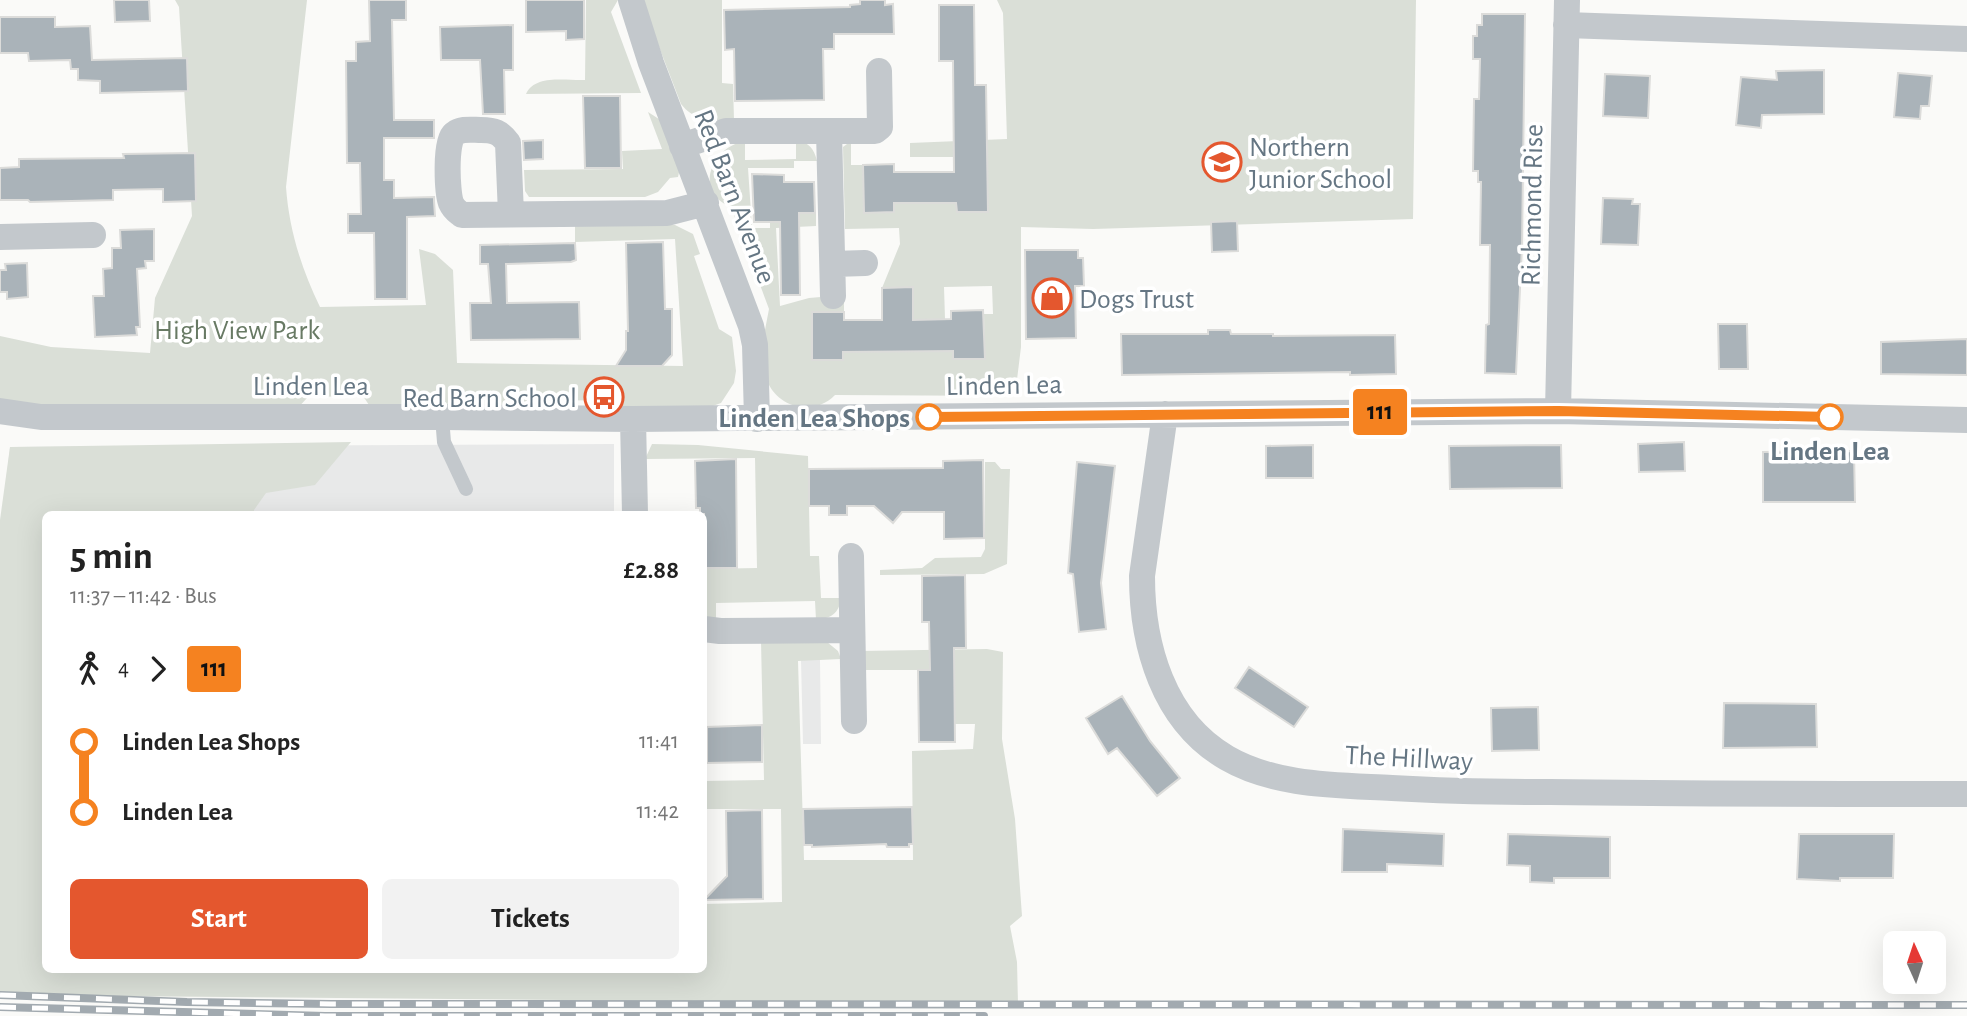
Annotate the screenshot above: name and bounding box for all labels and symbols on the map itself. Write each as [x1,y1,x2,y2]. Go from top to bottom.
street label: Red Barn Avenue [688,106,780,288]
street label: Richmond Rise [1518,124,1548,286]
place label: Northern Junior School [1249,134,1392,194]
school or university icon: Northern Junior School [1201,141,1243,183]
shop icon: Dogs Trust [1031,277,1073,319]
place label: Dogs Trust [1079,286,1194,314]
park label: High View Park [154,317,320,345]
street label: Linden Lea [946,371,1063,401]
street label: Linden Lea [253,373,369,401]
bus stop icon: Red Barn School [583,376,625,418]
place label: Red Barn School [402,385,577,413]
line badge: 111 [1340,389,1420,435]
marker: Linden Lea Shops [916,404,942,430]
marker: Linden Lea [1817,404,1843,430]
place label: Linden Lea Shops [718,405,910,433]
place label: Linden Lea [1770,438,1890,466]
street label: The Hillway [1344,742,1474,776]
north arrow [1883,931,1946,994]

